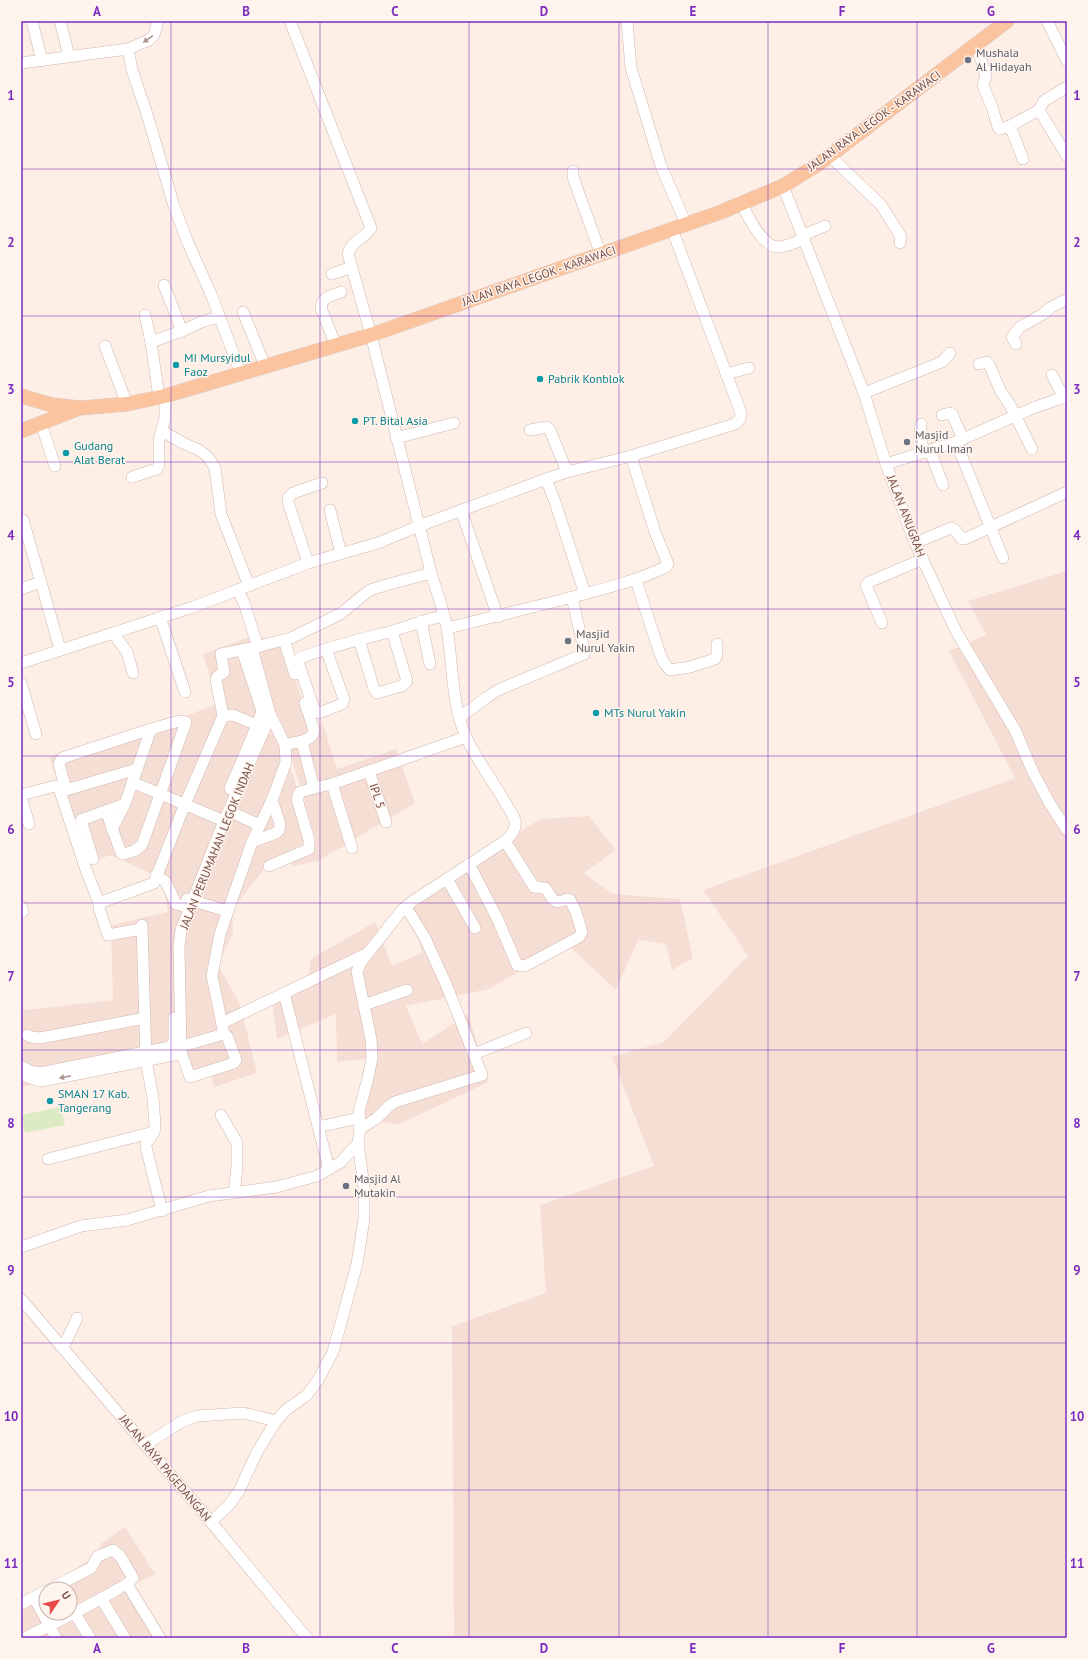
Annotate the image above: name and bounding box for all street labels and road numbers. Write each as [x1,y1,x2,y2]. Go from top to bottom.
street label: JALAN RAYA LEGOK - KARAWACI [803,67,944,175]
street label: JALAN RAYA LEGOK - KARAWACI [459,242,618,309]
street label: JALAN ANUGRAH [884,472,929,559]
street label: JALAN PERUMAHAN LEGOK INDAH [176,760,257,932]
street label: IPL 5 [366,781,389,810]
street label: JALAN RAYA PAGEDANGAN [116,1410,215,1524]

